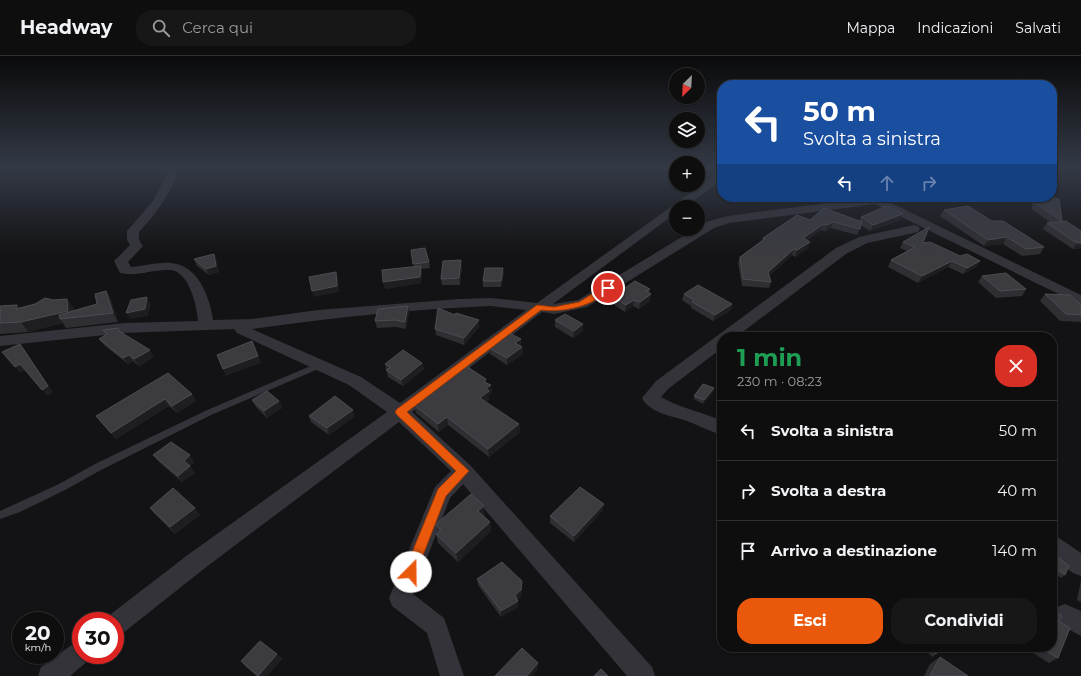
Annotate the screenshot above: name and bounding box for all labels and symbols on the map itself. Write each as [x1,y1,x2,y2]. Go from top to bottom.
north arrow [669,68,705,104]
pin [591,271,625,305]
position arrow [390,551,432,593]
speed limit sign: 30 [72,612,124,664]

